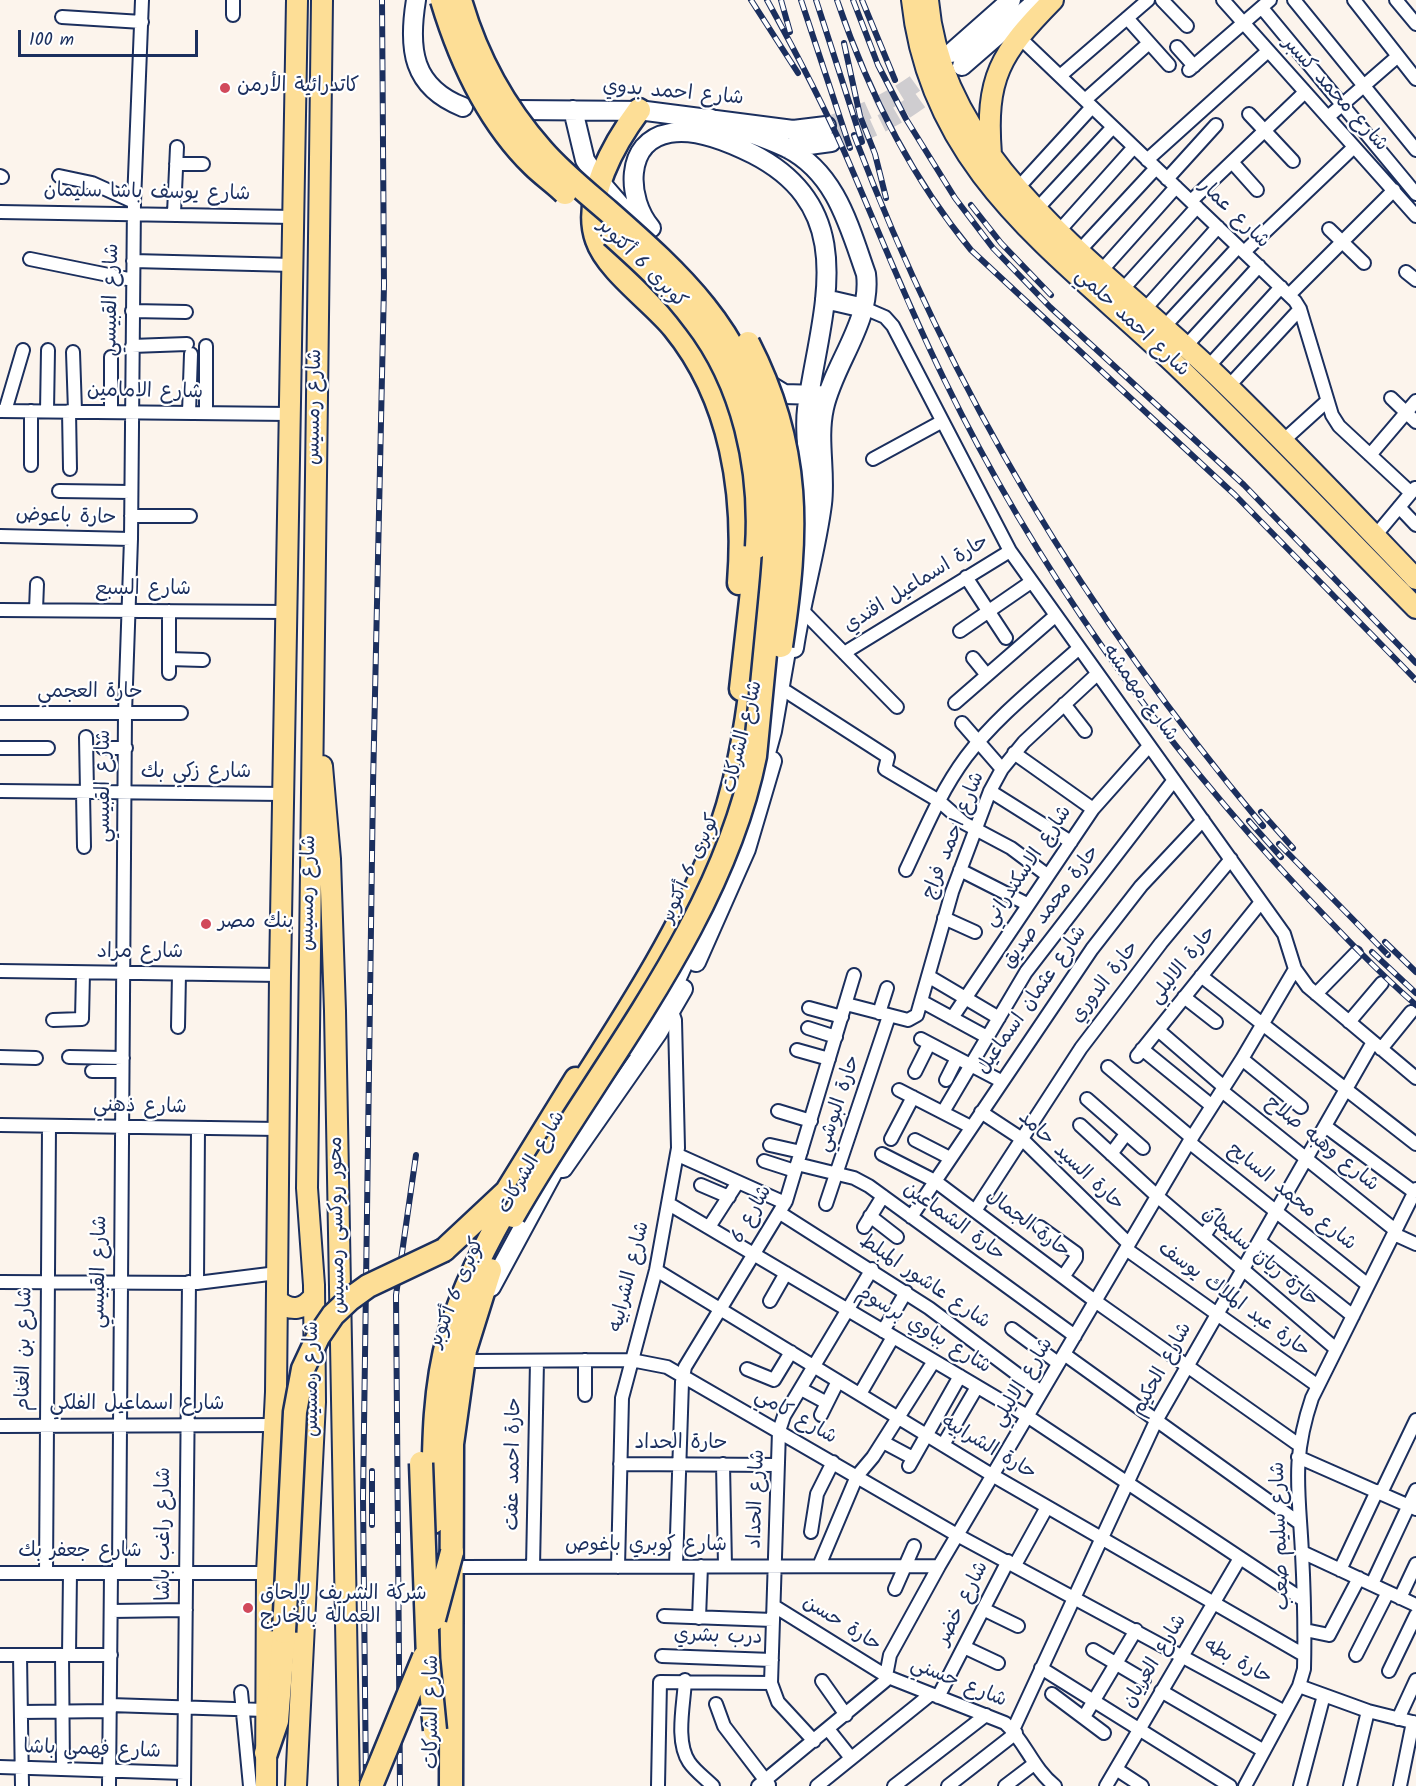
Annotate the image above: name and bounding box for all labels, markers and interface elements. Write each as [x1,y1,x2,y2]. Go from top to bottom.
scale bar [21,18,201,56]
text: 100 m [29,26,74,55]
street label: شارع محمد كسبر [1276,33,1392,157]
place label: كاتدرائية الأرمن [237,76,359,100]
street label: شارع احمد بدوي [601,76,745,112]
marker: كاتدرائية الأرمن [218,81,232,95]
street label: شارع عمار [1192,175,1274,255]
street label: شارع يوسف باشا سليمان [43,180,251,208]
street label: كوبرى 6 أكتوبر [591,215,691,315]
street label: شارع القبيسي [100,243,126,357]
street label: شارع احمد حلمي [1069,265,1193,383]
street label: شارع رمسيس [303,349,329,465]
street label: شارع الامامين [87,380,203,406]
street label: حارة باعوض [15,504,117,532]
street label: حارة اسماعيل افندي [840,531,994,639]
street label: شارع السبع [95,579,191,603]
street label: شارع مهمشه [1096,641,1182,747]
street label: شارع الشركات [719,679,769,795]
street label: حارة العجمي [37,682,143,706]
street label: شارع القبيسي [94,730,118,842]
street label: شارع زكي بك [141,762,251,786]
street label: شارع احمد فراج [919,769,991,903]
street label: شارع الاسكندراني [980,802,1078,932]
street label: كوبرى 6 أكتوبر [657,811,727,927]
street label: شارع رمسيس [297,835,323,951]
street label: حارة محمد صديق [998,842,1106,974]
place label: بنك مصر [218,912,293,936]
marker: بنك مصر [199,917,213,931]
street label: شارع عثمان اسماعيل [973,922,1093,1080]
street label: حارة الاليلي [1145,922,1223,1010]
street label: حارة الدوري [1067,937,1145,1029]
street label: شارع مراد [97,942,183,966]
street label: حارة البوشي [813,1053,867,1155]
street label: شارع وهبه صلاح [1259,1092,1383,1198]
street label: شارع ذهني [93,1095,187,1121]
street label: شارع الشركات [494,1107,572,1219]
street label: حارة السيد حامد [1012,1107,1128,1217]
street label: محور روكسى رمسيس [325,1136,353,1314]
street label: شارع محمد السايح [1222,1139,1360,1257]
street label: حارة الشماعين [897,1178,1009,1268]
street label: شارع 6 [727,1182,779,1248]
street label: حارة الجمال [980,1185,1074,1265]
street label: حارة ريان سليمان [1196,1202,1322,1314]
street label: شارع القبيسي [88,1215,114,1329]
street label: شارع الشرابيه [606,1219,656,1335]
street label: شارع عاشور المبلط [854,1230,994,1336]
street label: كوبرى 6 أكتوبر [425,1234,491,1352]
street label: حارة عبد الملاك يوسف [1152,1238,1314,1364]
street label: شارع بباوي برسوم [852,1282,994,1380]
street label: شارع بن الغنام [13,1287,39,1411]
street label: شارع الحكيم [1127,1319,1199,1421]
street label: شارع رمسيس [302,1321,326,1437]
street label: شارع الاليلي [988,1334,1060,1432]
street label: شارع كامي [750,1385,840,1451]
street label: شارع اسماعيل الفلكي [50,1394,224,1418]
street label: حارة احمد عفت [502,1397,528,1531]
street label: حارة الشرابيه [936,1411,1040,1487]
street label: حارة الحداد [635,1433,727,1457]
street label: شارع الحداد [744,1449,772,1549]
street label: شارع سليم صعب [1267,1461,1297,1611]
street label: شارع راغب باشا [154,1467,178,1601]
street label: شارع كوبري باغوص [565,1535,727,1559]
street label: شارع جعفر بك [18,1541,142,1565]
street label: شارع خضر [933,1558,995,1650]
place label: شركة الشريف لإلحاق العمالة بالخارج [260,1584,427,1631]
street label: حارة حسن [797,1591,885,1659]
marker: شركة الشريف لإلحاق العمالة بالخارج [241,1601,255,1615]
street label: شارع العريان [1119,1611,1193,1713]
street label: درب بشري [673,1624,763,1652]
street label: حارة بطه [1199,1634,1275,1692]
street label: شارع حسني [906,1654,1010,1714]
street label: شارع الشركات [422,1655,446,1769]
street label: شارع فهمي باشا [23,1737,161,1765]

